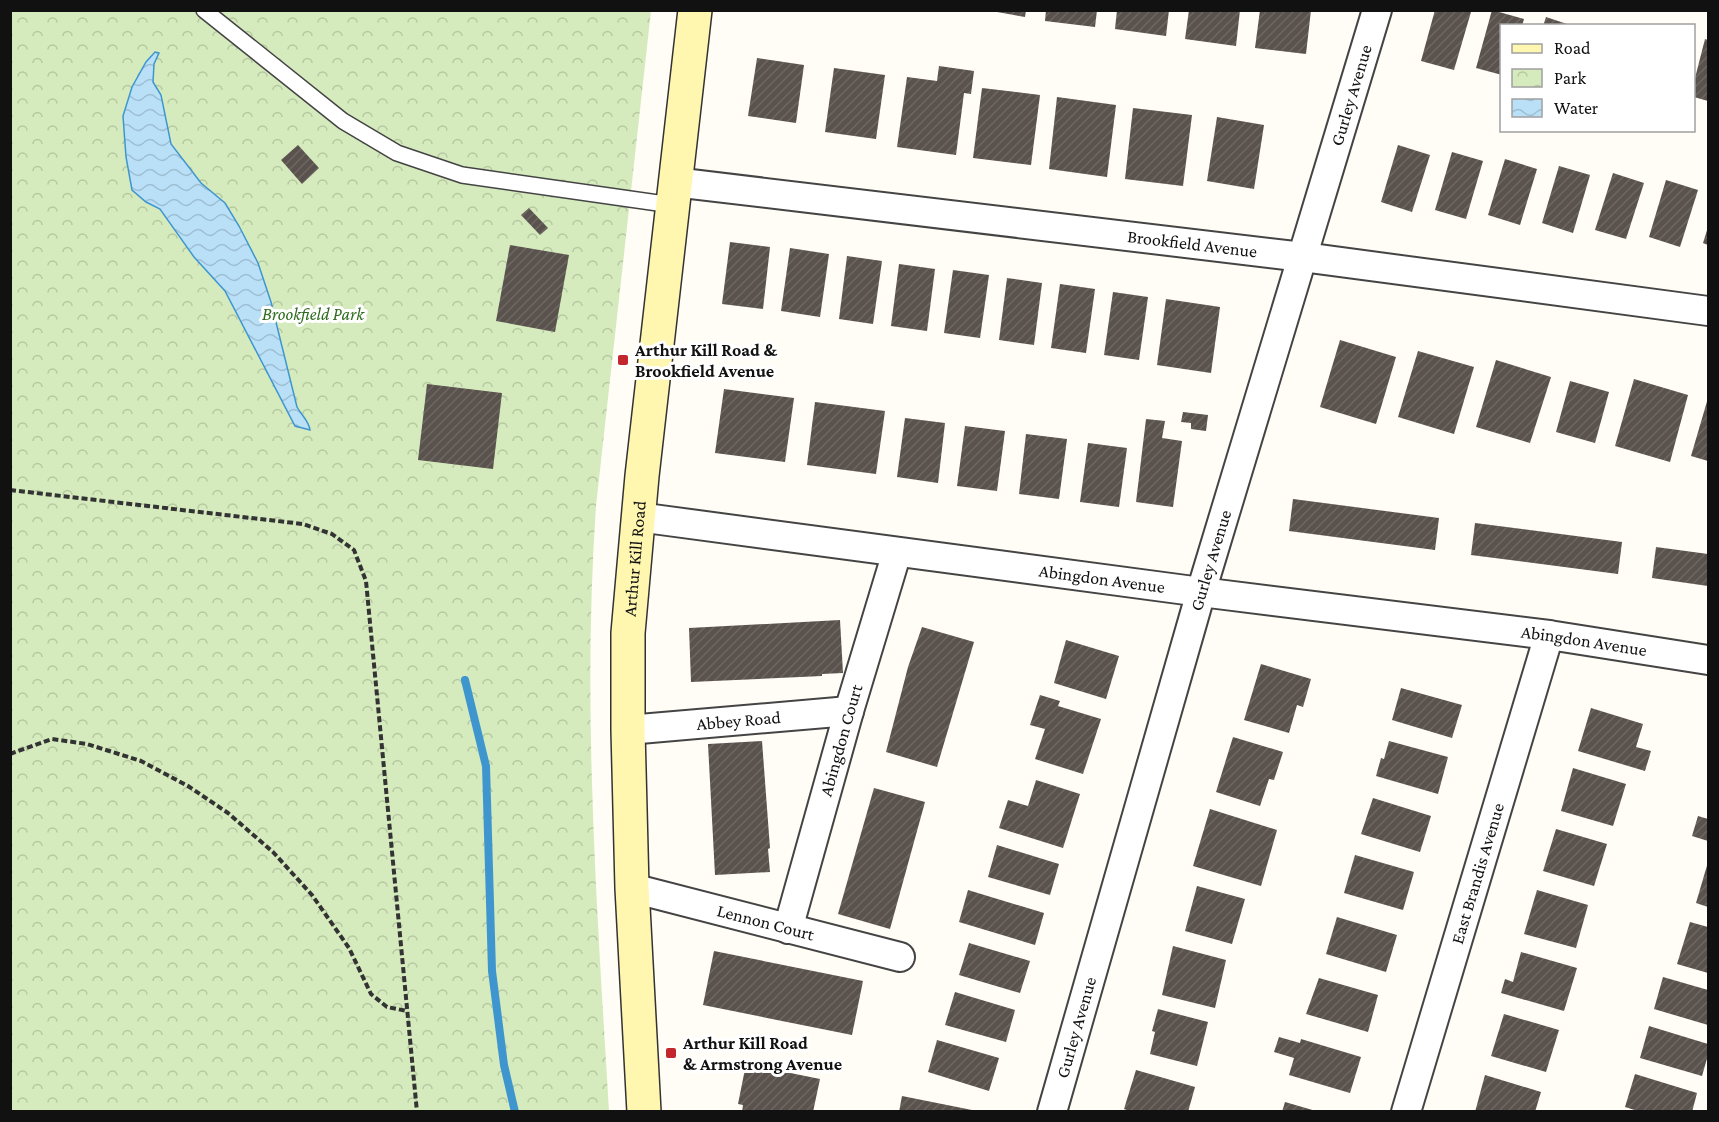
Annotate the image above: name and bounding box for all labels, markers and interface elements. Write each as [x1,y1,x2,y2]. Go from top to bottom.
legend [1500,24,1695,132]
text: Road [1554,38,1591,58]
street label: Gurley Avenue [1327,42,1376,148]
text: Park [1554,68,1586,88]
text: Water [1554,98,1599,118]
street label: Brookfield Avenue [1126,226,1258,261]
park label: Brookfield Park [262,304,365,324]
place label: Arthur Kill Road & Brookfield Avenue [634,340,777,381]
marker: Arthur Kill Road & Brookfield Avenue [616,353,630,367]
street label: Arthur Kill Road [620,499,650,617]
street label: Gurley Avenue [1186,507,1235,613]
street label: Abingdon Avenue [1038,561,1166,597]
street label: Abingdon Avenue [1520,622,1648,660]
street label: Abingdon Court [816,681,867,798]
street label: Abbey Road [696,707,782,734]
street label: East Brandis Avenue [1447,801,1508,946]
street label: Lennon Court [715,900,817,945]
street label: Gurley Avenue [1052,974,1100,1080]
place label: Arthur Kill Road & Armstrong Avenue [682,1033,842,1074]
marker: Arthur Kill Road & Armstrong Avenue [664,1046,678,1060]

